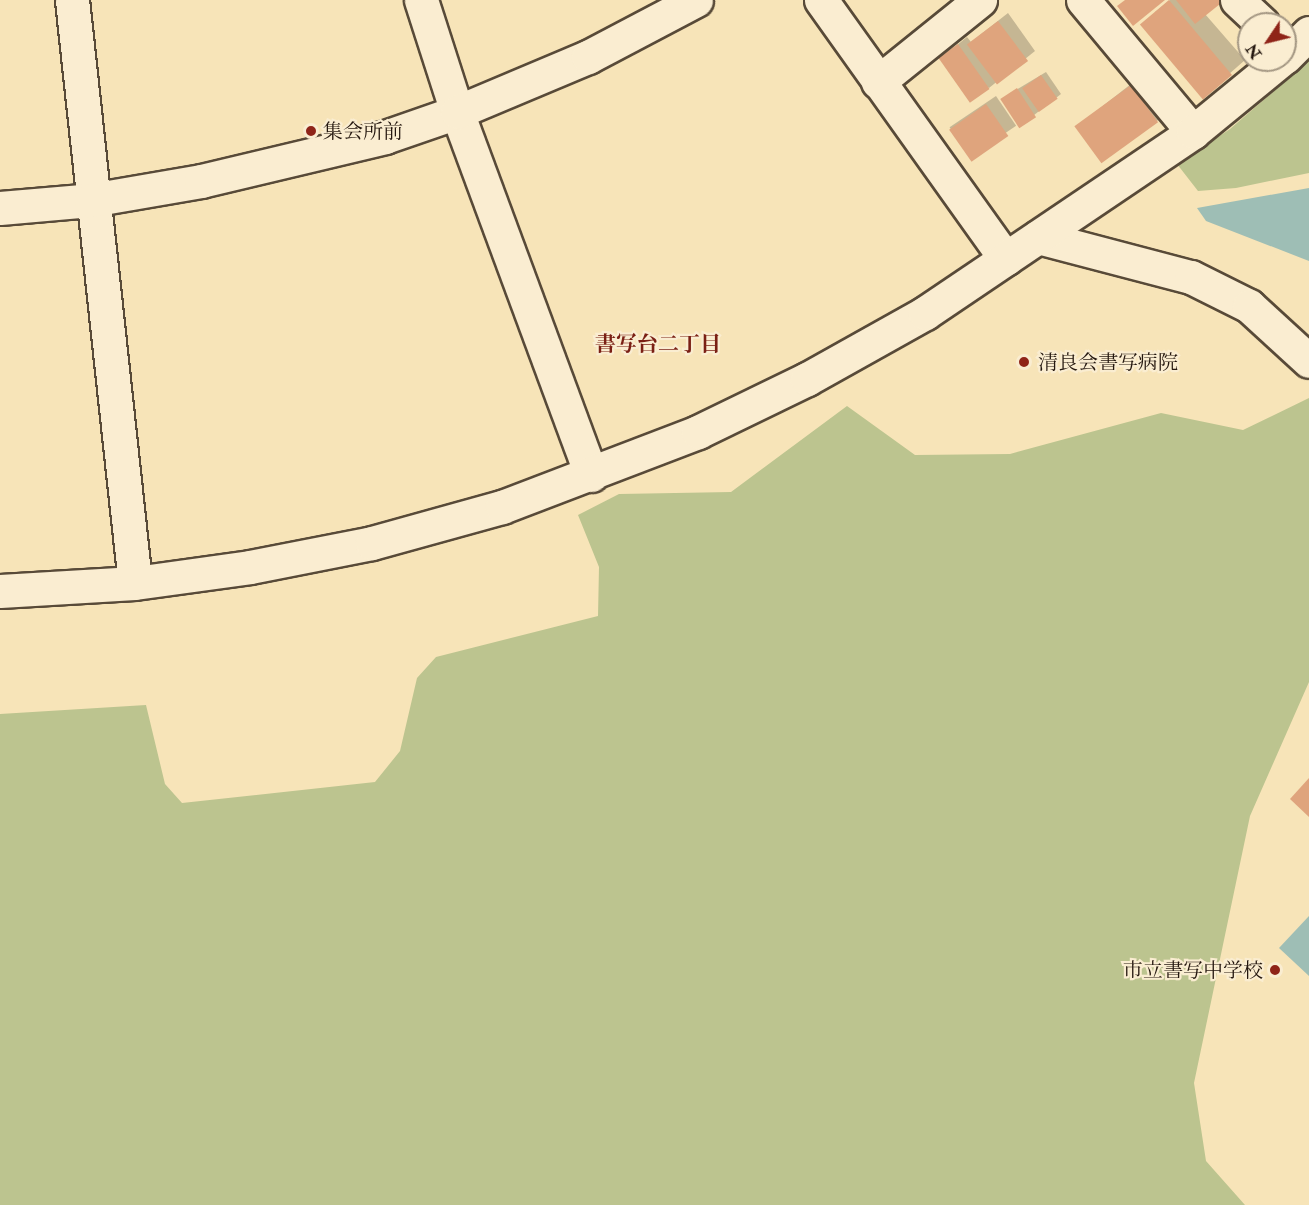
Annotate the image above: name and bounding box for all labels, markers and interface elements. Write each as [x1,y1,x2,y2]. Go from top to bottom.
north arrow [1237,12,1297,72]
text: N [1242,40,1266,63]
place label: 集会所前 [323,119,403,143]
marker: 集会所前 [304,124,318,138]
district label: 書写台二丁目 [595,332,721,358]
place label: 清良会書写病院 [1038,350,1178,374]
marker: 清良会書写病院 [1015,353,1033,371]
place label: 市立書写中学校 [1123,958,1263,982]
marker: 市立書写中学校 [1268,963,1282,977]

